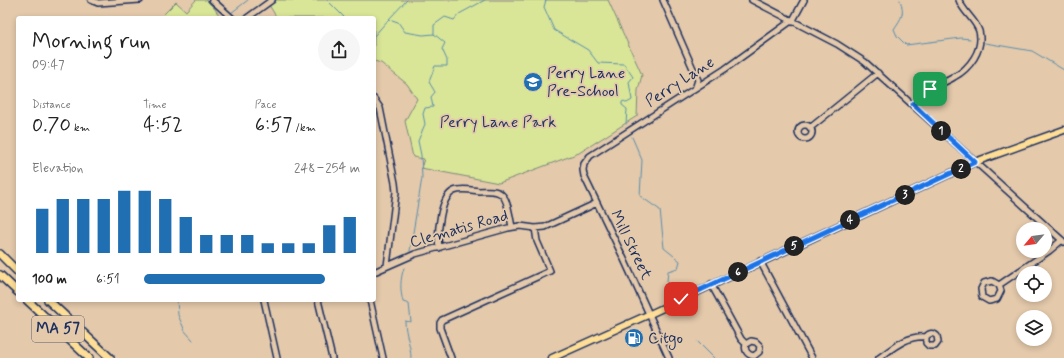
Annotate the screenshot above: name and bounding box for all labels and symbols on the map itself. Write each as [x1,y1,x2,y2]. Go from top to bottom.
street label: Perry Lane [641,52,719,112]
place label: Perry Lane Pre-School [547,63,625,102]
school or university icon: Perry Lane Pre-School [522,71,544,93]
pin [913,72,947,106]
park label: Perry Lane Park [440,112,556,133]
pin: 1 [931,121,951,141]
pin: 2 [951,159,971,179]
pin: 3 [895,185,915,205]
street label: Clematis Road [407,205,511,253]
street label: Mill Street [605,207,657,284]
pin: 4 [840,210,860,230]
north arrow [1016,222,1052,258]
pin: 5 [784,236,804,256]
pin: 6 [728,262,748,282]
pin [664,282,698,316]
road number: MA 57 [32,316,84,342]
fuel station icon: Citgo [623,327,645,349]
place label: Citgo [648,328,683,350]

